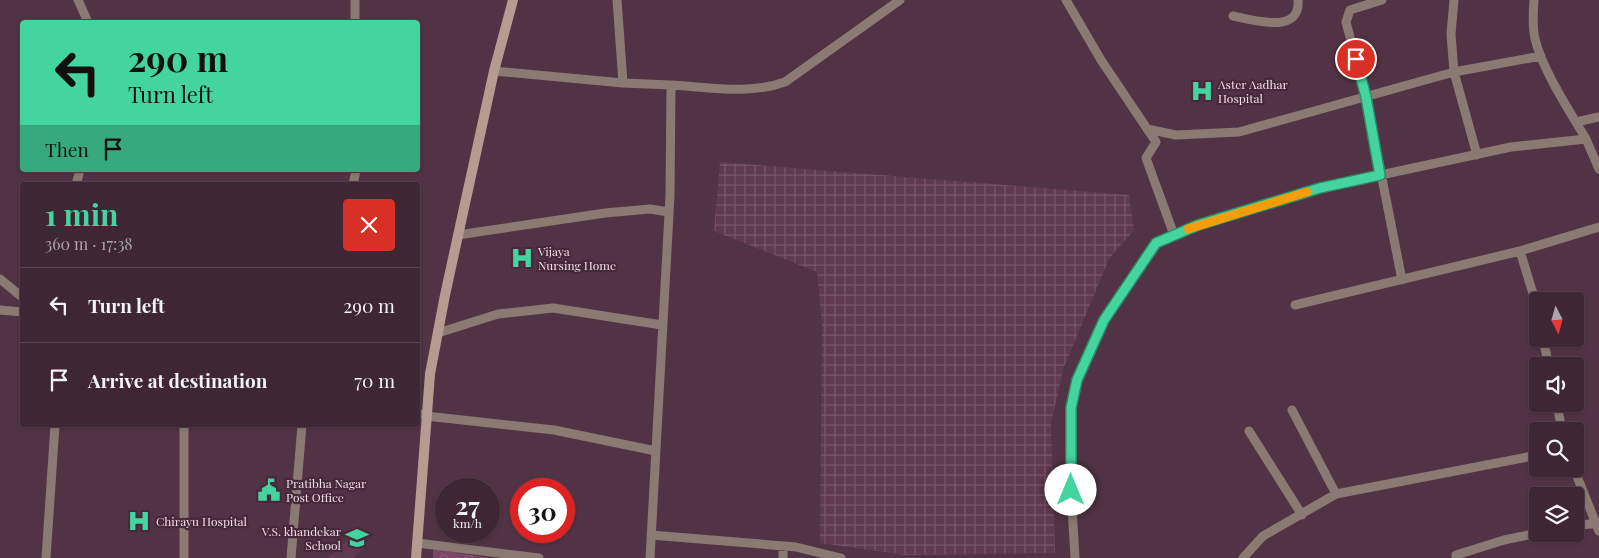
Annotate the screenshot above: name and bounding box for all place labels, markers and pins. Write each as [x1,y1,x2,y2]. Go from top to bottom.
pin [1335,38,1377,80]
place label: Aster Aadhar Hospital [1217,76,1288,106]
hospital icon: Aster Aadhar Hospital [1189,78,1215,104]
place label: Vijaya Nursing Home [537,243,616,273]
hospital icon: Vijaya Nursing Home [509,245,535,271]
place label: Pratibha Nagar Post Office [286,475,367,505]
public building icon: Pratibha Nagar Post Office [256,477,282,503]
hospital icon: Chirayu Hospital [126,508,152,534]
place label: Chirayu Hospital [156,513,248,529]
place label: V.S. khandekar School [261,523,342,553]
school or university icon: V.S. khandekar School [344,525,370,551]

